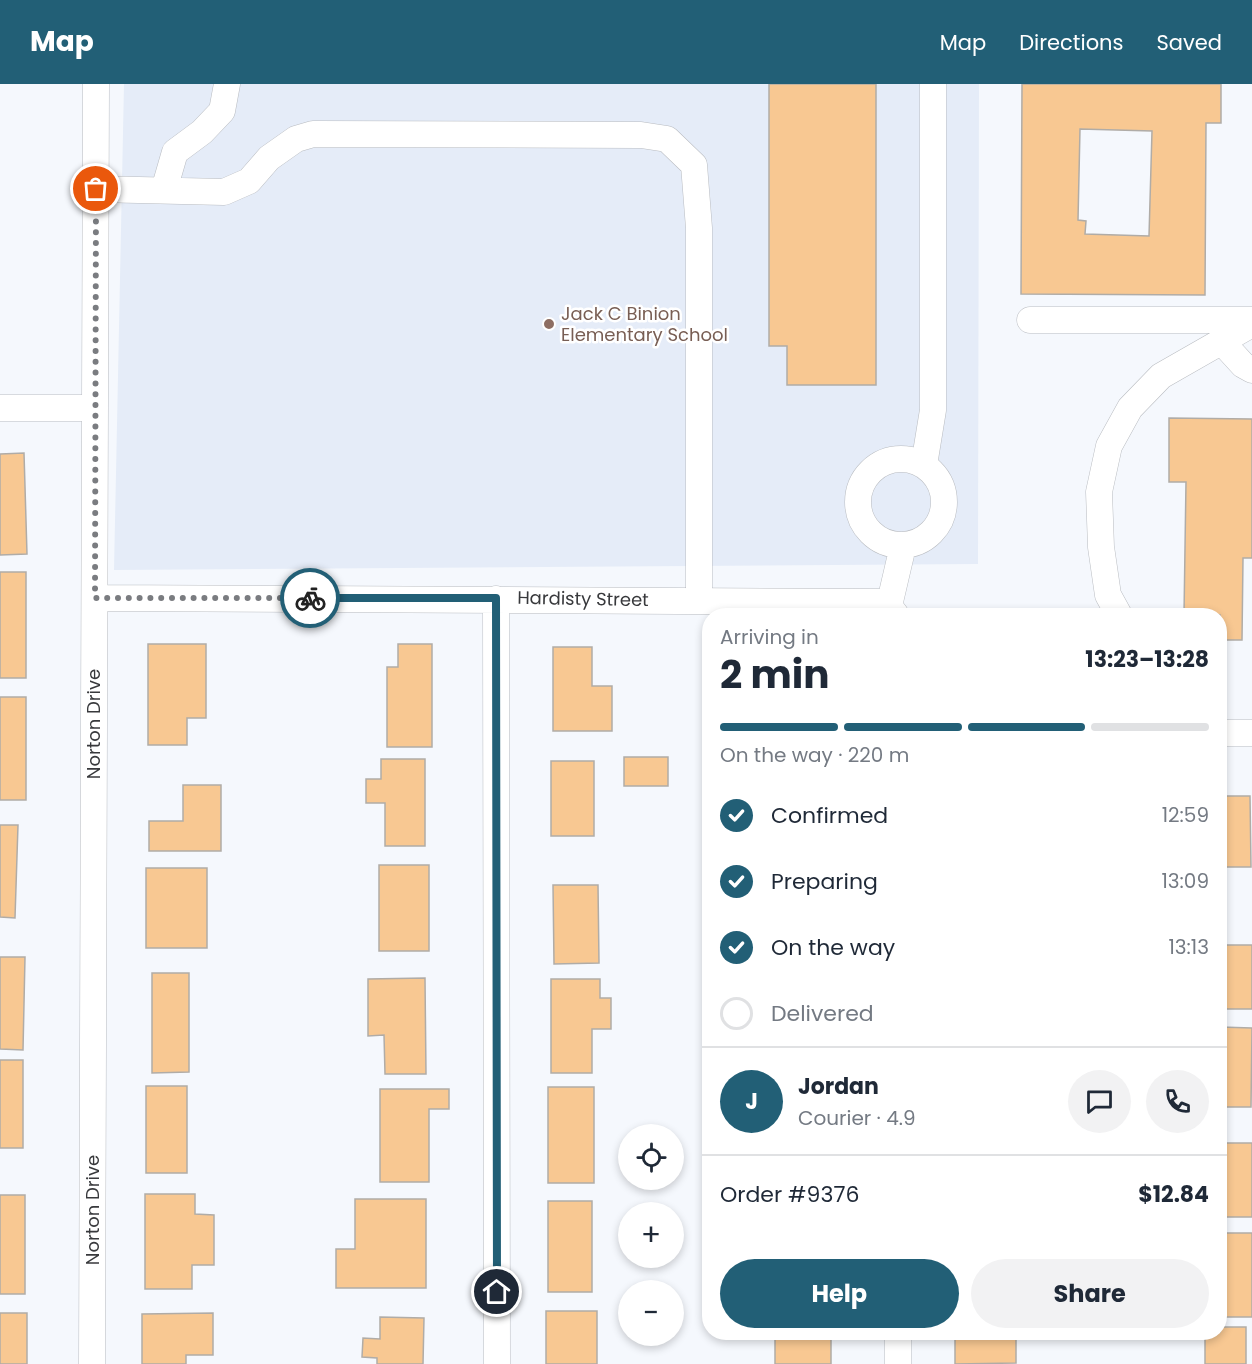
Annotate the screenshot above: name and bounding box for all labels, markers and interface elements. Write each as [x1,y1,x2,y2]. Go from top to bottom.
text: Map [30,22,94,61]
text: Map [940,28,986,57]
text: Directions [1019,28,1123,57]
text: Saved [1156,28,1222,57]
pin [70,163,121,214]
icon: bag [79,172,112,205]
place label: Jack C Binion Elementary School [561,301,728,347]
marker: Jack C Binion Elementary School [542,317,556,331]
courier [280,568,340,628]
icon: bike [294,582,327,615]
street label: Hardisty Street [517,585,649,612]
text: Arriving in [720,623,819,651]
text: 13:23–13:28 [1085,644,1209,675]
text: 2 min [720,647,830,702]
street label: Norton Drive [81,669,106,779]
text: On the way · 220 m [720,741,909,769]
icon: check [720,799,753,832]
text: Confirmed [771,800,888,831]
text: 12:59 [1162,801,1209,829]
icon: check [720,865,753,898]
text: Preparing [771,866,878,897]
text: 13:09 [1161,867,1209,895]
icon: check [720,931,753,964]
text: On the way [771,932,895,963]
text: 13:13 [1168,933,1209,961]
text: Delivered [771,998,874,1029]
button: chat [1068,1070,1131,1133]
button: phone [1146,1070,1209,1133]
text: Jordan [798,1071,879,1102]
text: J [745,1086,758,1117]
text: Courier · 4.9 [798,1104,916,1132]
map controls [618,1124,684,1346]
button: locate [618,1124,684,1190]
street label: Norton Drive [80,1155,105,1265]
text: Order #9376 [720,1179,859,1210]
text: $12.84 [1138,1179,1209,1210]
button: + [618,1202,684,1268]
button: Help [720,1259,959,1328]
button: Share [971,1259,1209,1328]
pin [471,1266,522,1317]
icon: home [480,1275,513,1308]
button: − [618,1280,684,1346]

